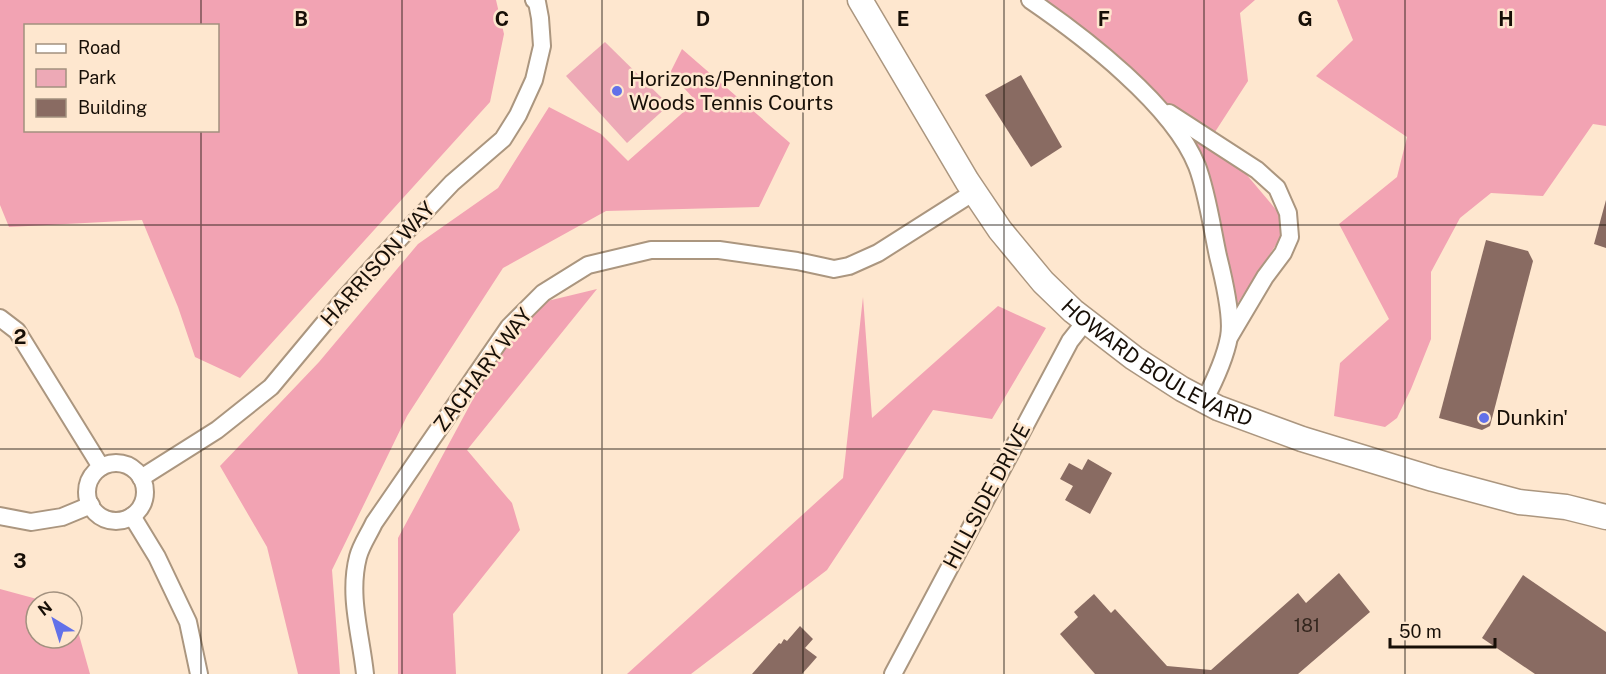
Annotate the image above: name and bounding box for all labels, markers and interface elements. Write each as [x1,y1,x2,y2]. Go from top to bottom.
text: B [294,7,308,31]
text: C [495,7,509,31]
text: D [696,7,710,31]
text: E [897,7,909,31]
text: F [1098,7,1110,31]
text: G [1297,7,1313,31]
text: H [1498,7,1514,31]
legend [24,24,219,132]
text: Road [78,37,121,58]
place label: Horizons/Pennington Woods Tennis Courts [629,66,834,115]
text: Park [78,67,116,88]
marker: Horizons/Pennington Woods Tennis Courts [610,84,624,98]
text: Building [78,97,147,118]
street label: HARRISON WAY [315,196,440,331]
street label: HOWARD BOULEVARD [1056,294,1256,432]
street label: ZACHARY WAY [428,303,537,436]
text: 2 [14,325,26,349]
place label: Dunkin' [1496,405,1568,430]
marker: Dunkin' [1477,411,1491,425]
street label: HILLSIDE DRIVE [938,419,1035,573]
text: 3 [13,549,27,573]
north arrow [24,590,84,650]
text: N [34,597,56,620]
scale bar [1390,611,1495,649]
house number: 181 [1294,615,1320,636]
text: 50 m [1399,621,1442,642]

